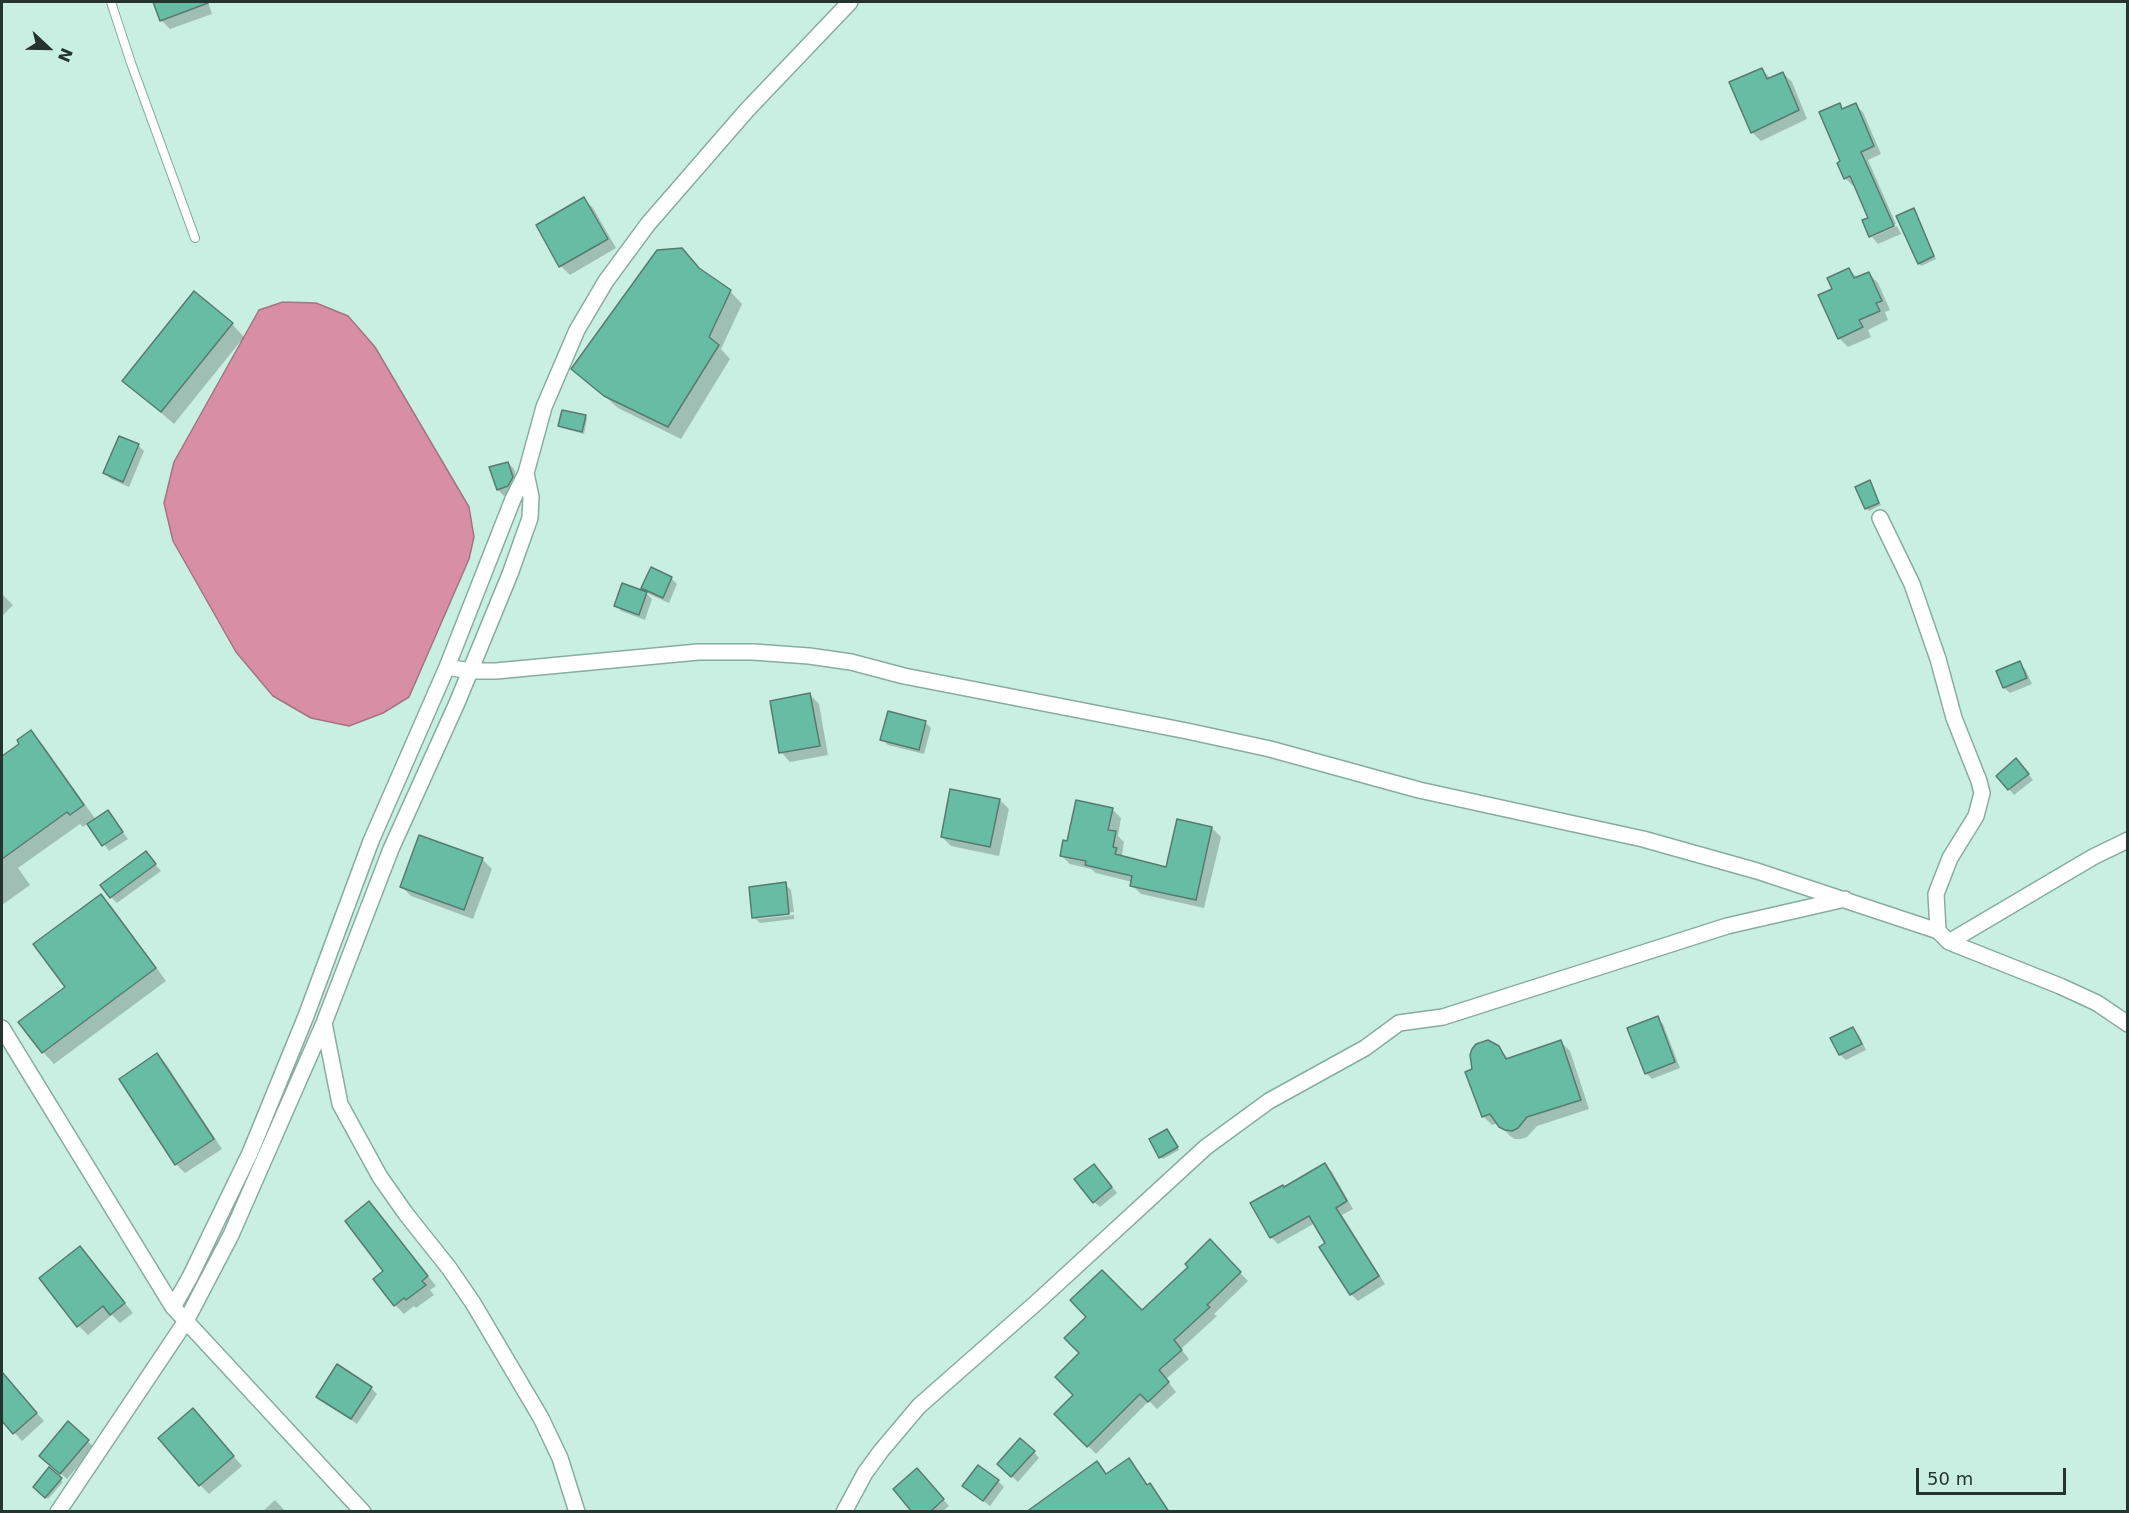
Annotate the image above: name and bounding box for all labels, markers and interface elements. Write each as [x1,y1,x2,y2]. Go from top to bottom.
north arrow [18,18,78,78]
text: N [54,45,76,65]
scale bar [1919,1456,2069,1494]
text: 50 m [1927,1468,1973,1489]

